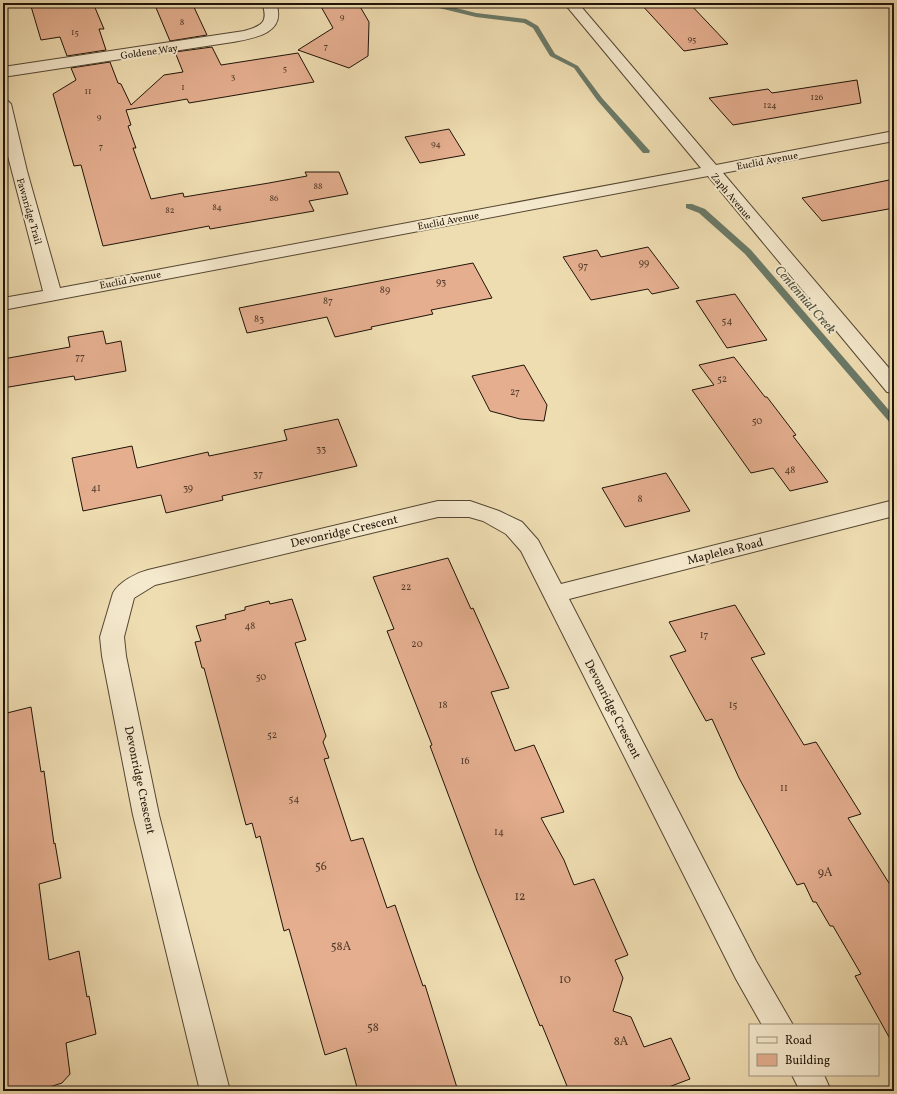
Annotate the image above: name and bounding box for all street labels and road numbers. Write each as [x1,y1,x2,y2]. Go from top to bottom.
street label: Goldene Way [120,41,179,63]
street label: Euclid Avenue [735,148,799,174]
street label: Zaph Avenue [707,170,755,223]
street label: Fawnridge Trail [13,176,45,246]
street label: Euclid Avenue [416,208,480,234]
street label: Euclid Avenue [98,267,162,293]
street label: Devonridge Crescent [289,512,400,552]
street label: Maplelea Road [685,535,765,569]
street label: Devonridge Crescent [580,657,644,762]
street label: Devonridge Crescent [120,725,158,836]

